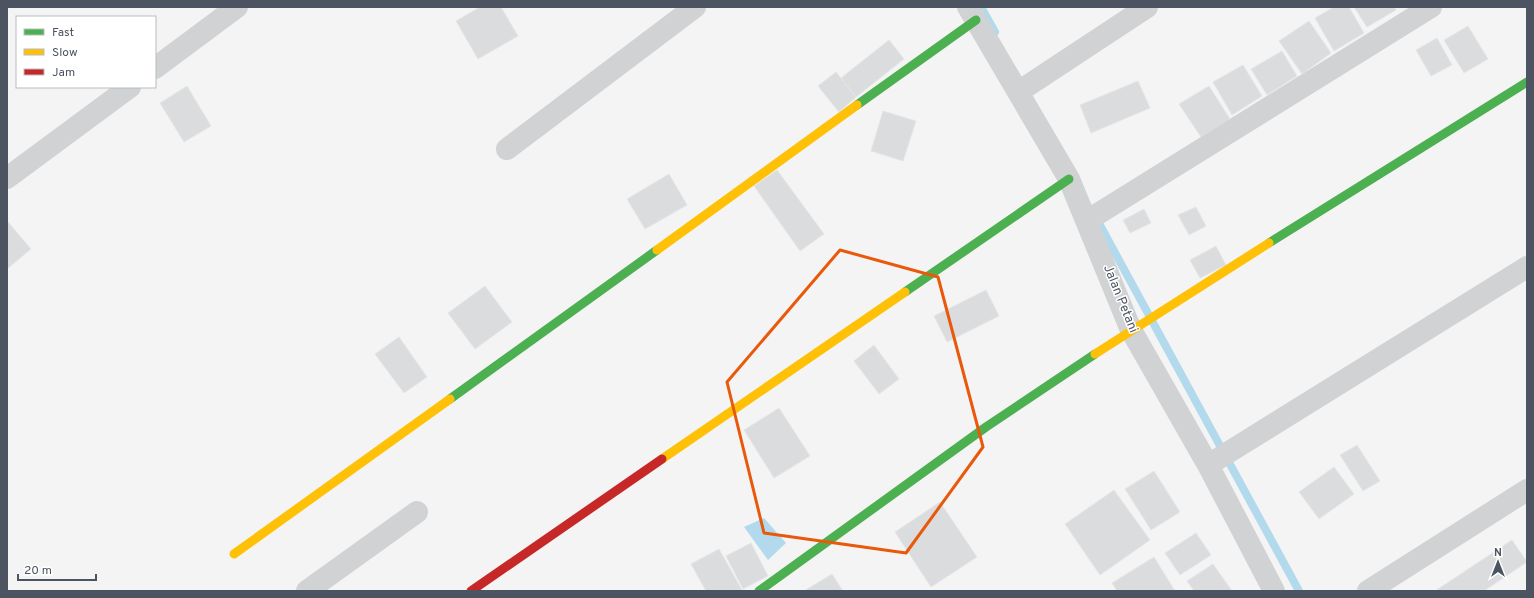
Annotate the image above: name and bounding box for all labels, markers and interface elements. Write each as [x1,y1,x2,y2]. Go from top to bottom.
legend [16,16,156,88]
text: Fast [52,25,74,41]
text: Slow [52,45,78,61]
text: Jam [52,65,75,81]
street label: Jalan Petani [1099,263,1141,335]
north arrow [1478,542,1518,582]
text: N [1494,546,1502,560]
scale bar [18,556,96,582]
text: 20 m [24,563,52,579]

